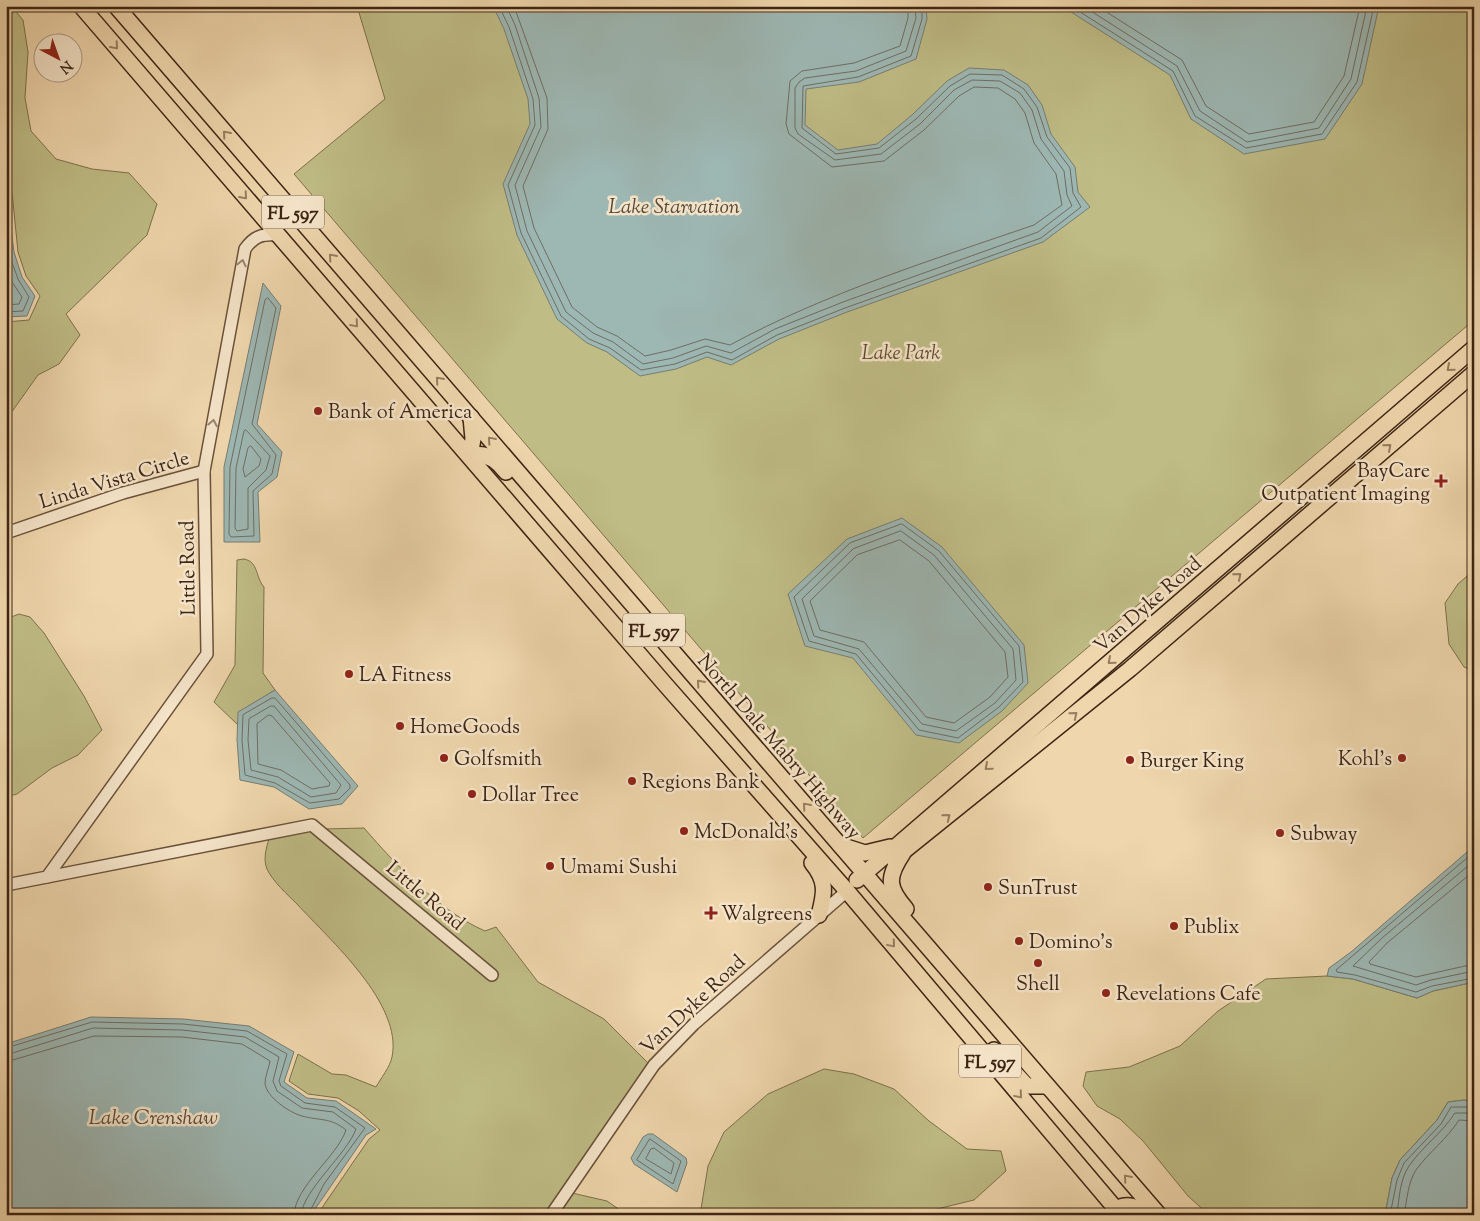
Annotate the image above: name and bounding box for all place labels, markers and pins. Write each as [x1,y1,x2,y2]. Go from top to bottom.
place label: Bank of America [328,399,472,428]
marker: Bank of America [312,405,324,417]
place label: BayCare Outpatient Imaging [1261,458,1430,510]
marker: BayCare Outpatient Imaging [1434,474,1448,488]
place label: LA Fitness [359,662,452,691]
marker: LA Fitness [343,668,355,680]
place label: HomeGoods [410,714,520,743]
marker: HomeGoods [394,720,406,732]
place label: Golfsmith [454,746,542,775]
place label: Kohl's [1338,746,1392,775]
place label: Burger King [1140,748,1244,777]
marker: Golfsmith [438,752,450,764]
marker: Kohl's [1396,752,1408,764]
marker: Burger King [1124,754,1136,766]
place label: Regions Bank [642,769,760,798]
marker: Regions Bank [626,775,638,787]
place label: Dollar Tree [482,782,579,811]
marker: Dollar Tree [466,788,478,800]
place label: McDonald's [694,819,798,848]
place label: Subway [1290,821,1358,850]
marker: McDonald's [678,825,690,837]
marker: Subway [1274,827,1286,839]
place label: Umami Sushi [560,854,678,883]
marker: Umami Sushi [544,860,556,872]
place label: SunTrust [998,875,1078,904]
marker: SunTrust [982,881,994,893]
place label: Walgreens [721,901,812,930]
marker: Walgreens [705,907,717,919]
place label: Publix [1184,914,1239,943]
marker: Publix [1168,920,1180,932]
place label: Domino's [1029,929,1113,958]
marker: Domino's [1013,935,1025,947]
marker: Shell [1032,957,1044,969]
place label: Shell [1016,971,1060,1000]
place label: Revelations Cafe [1116,981,1261,1010]
marker: Revelations Cafe [1100,987,1112,999]

